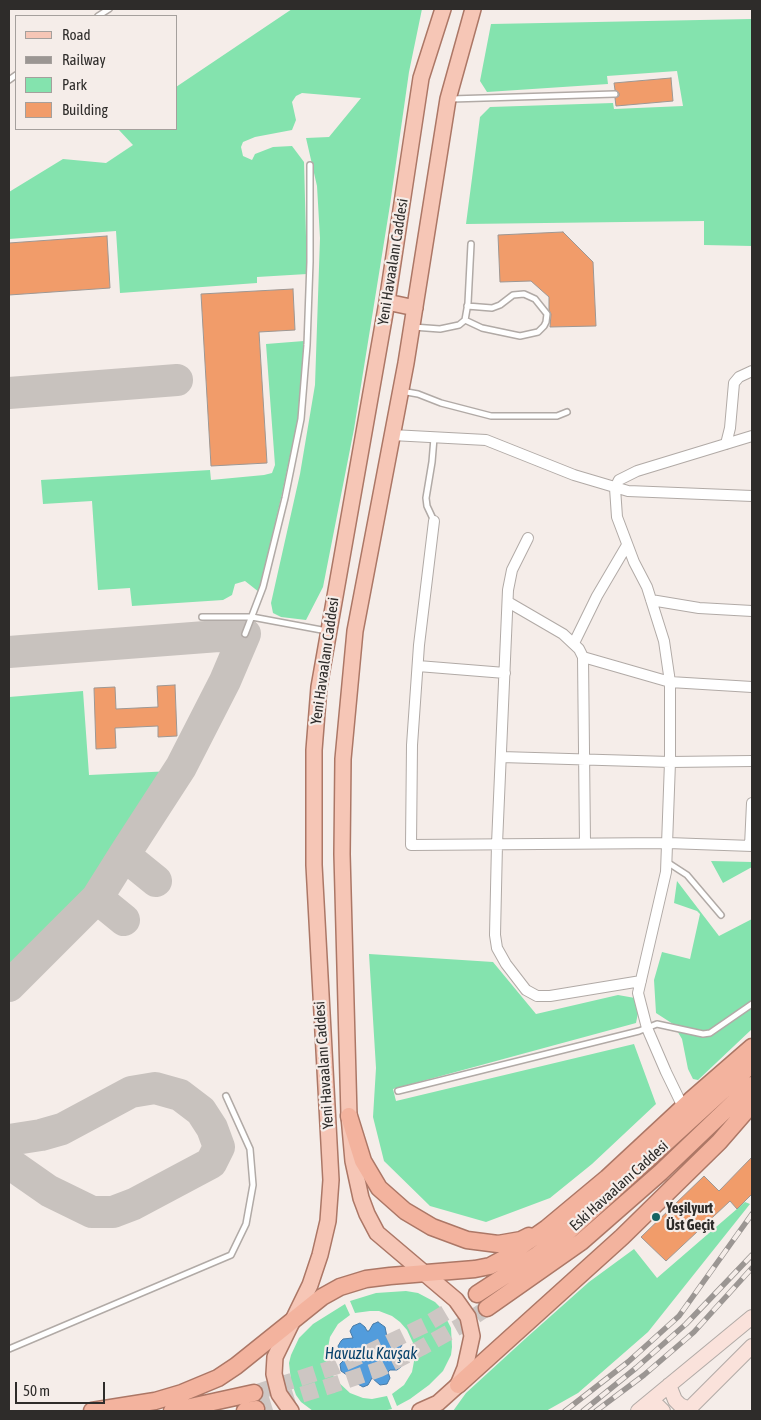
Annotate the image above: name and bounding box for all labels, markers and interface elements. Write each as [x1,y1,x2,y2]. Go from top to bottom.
legend [15,15,178,130]
text: Road [62,26,91,43]
text: Railway [62,51,106,68]
text: Park [62,76,87,93]
text: Building [62,101,108,118]
street label: Yeni Havaalanı Caddesi [374,197,412,327]
street label: Yeni Havaalanı Caddesi [307,596,343,726]
street label: Yeni Havaalanı Caddesi [311,1000,337,1130]
street label: Eski Havaalanı Caddesi [566,1137,672,1235]
place label: Yeşilyurt Üst Geçit [666,1199,715,1234]
marker: Yeşilyurt Üst Geçit [650,1211,662,1223]
water label: Havuzlu Kavşak [325,1344,417,1364]
scale bar [18,1372,108,1404]
text: 50 m [23,1382,50,1399]

